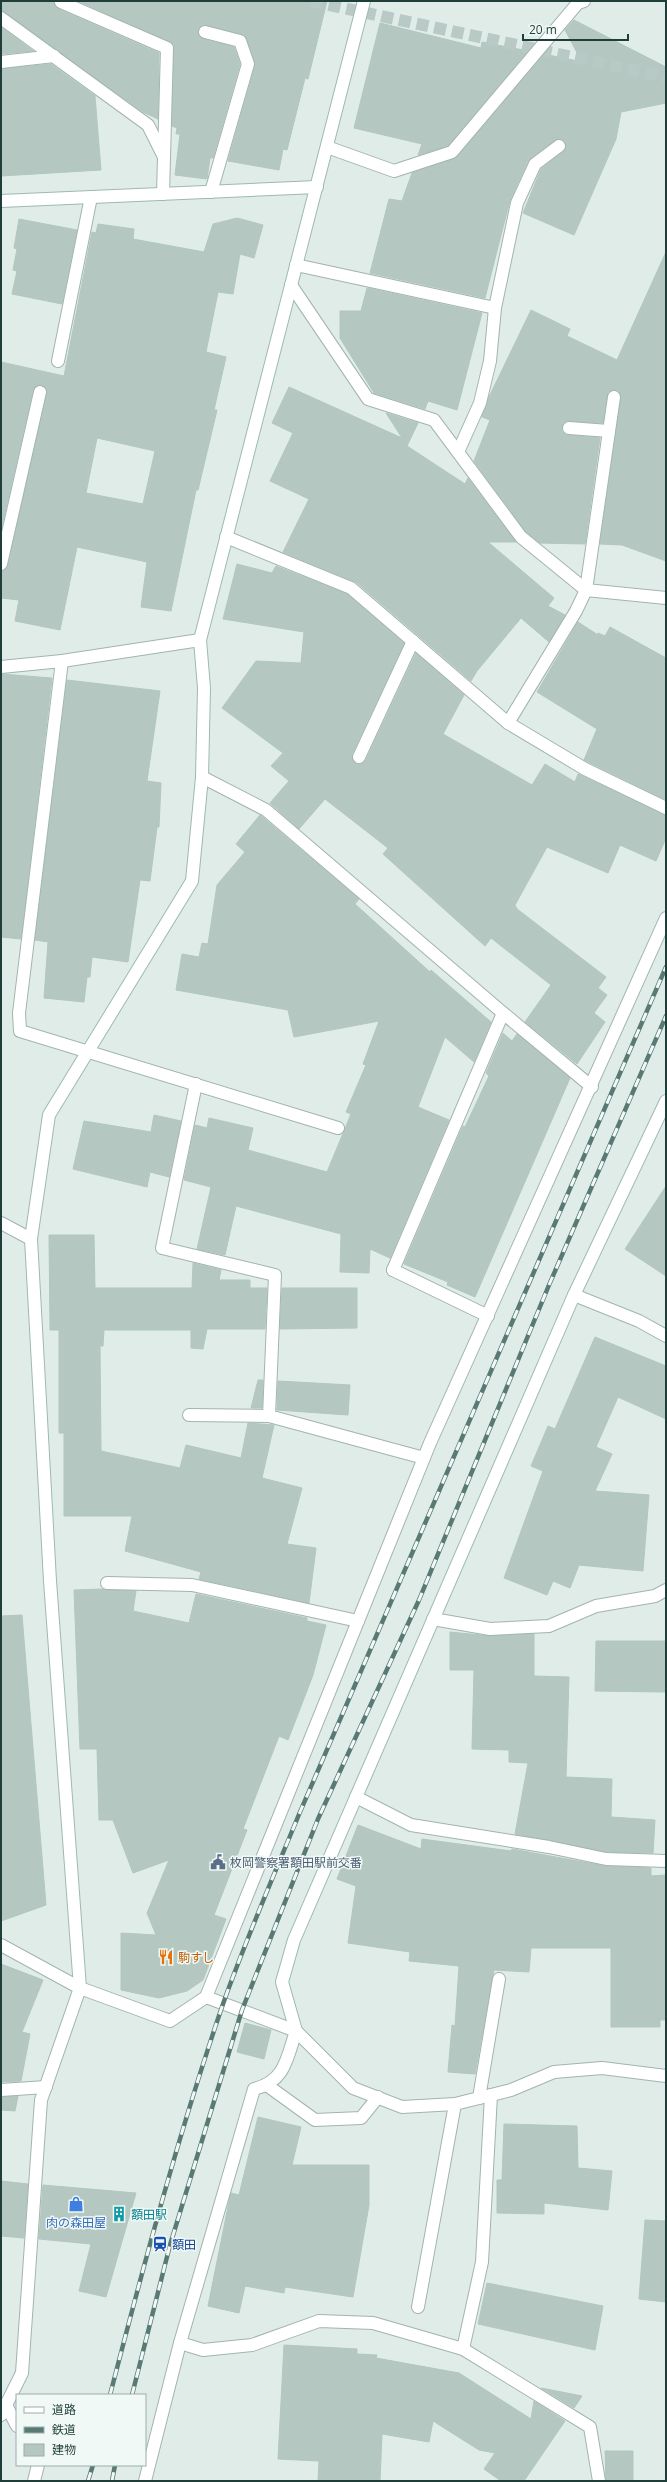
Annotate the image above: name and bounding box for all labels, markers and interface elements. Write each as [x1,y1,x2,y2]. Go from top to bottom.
scale bar [523,16,628,42]
text: 20 m [529,21,557,38]
public building icon: 枚岡警察署額田駅前交番 [209,1853,227,1871]
place label: 枚岡警察署額田駅前交番 [230,1854,362,1871]
restaurant icon: 駒すし [157,1948,175,1966]
place label: 駒すし [178,1949,214,1966]
shop icon: 肉の森田屋 [67,2195,85,2213]
building icon: 額田駅 [110,2205,128,2223]
place label: 額田駅 [131,2206,167,2223]
place label: 肉の森田屋 [46,2214,106,2231]
station icon: 額田 [151,2235,169,2253]
place label: 額田 [172,2236,196,2253]
legend [16,2394,146,2466]
text: 道路 [52,2401,76,2418]
text: 鉄道 [52,2421,76,2438]
text: 建物 [52,2441,76,2458]

